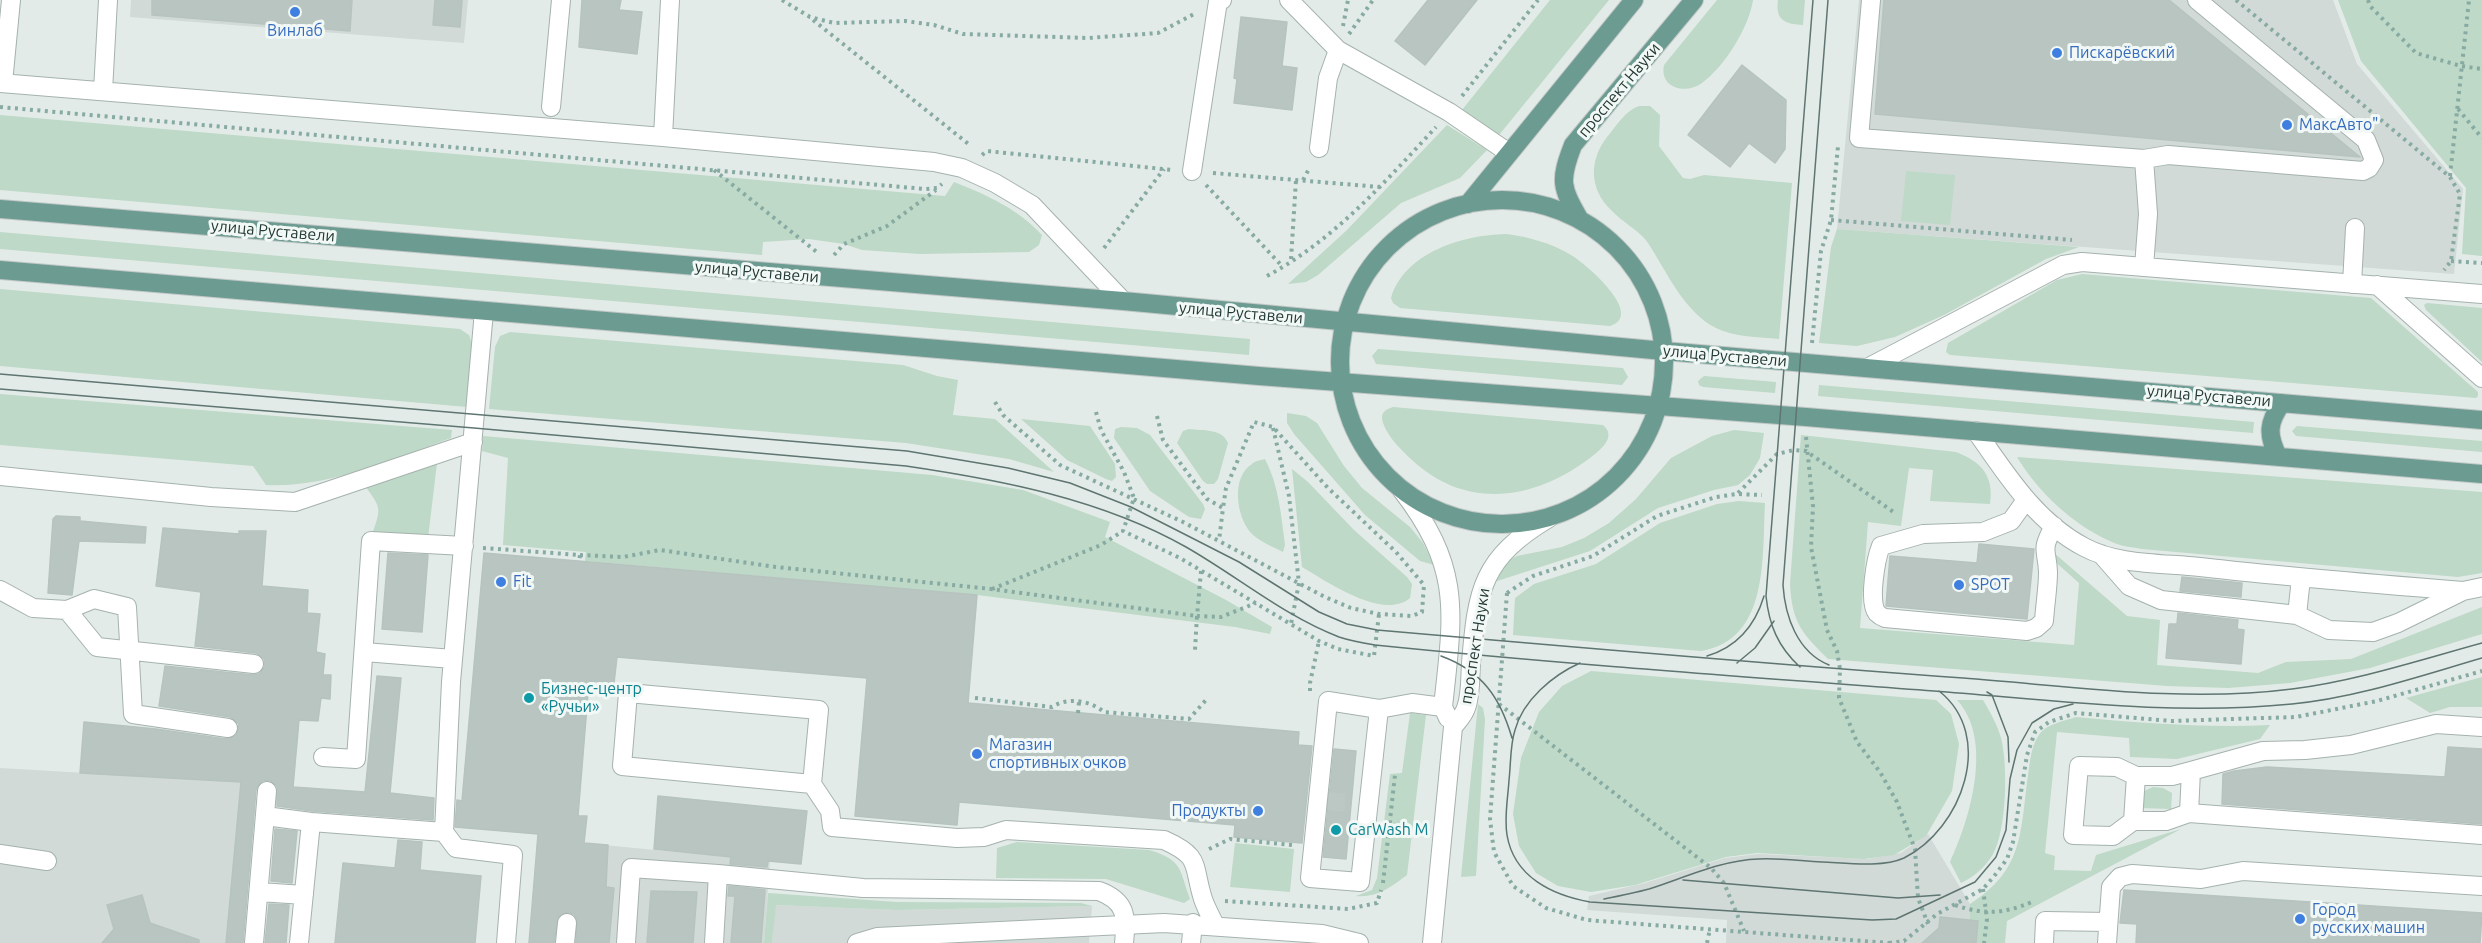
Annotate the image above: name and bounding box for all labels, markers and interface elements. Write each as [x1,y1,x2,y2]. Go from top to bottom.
marker: Винлаб [288,5,302,19]
place label: Винлаб [267,21,323,41]
street label: проспект Науки [1574,39,1664,141]
place label: Пискарёвский [2069,43,2175,63]
marker: Пискарёвский [2050,46,2064,60]
place label: МаксАвто" [2299,115,2378,135]
marker: МаксАвто" [2280,118,2294,132]
street label: улица Руставели [210,216,336,246]
street label: улица Руставели [694,257,820,287]
street label: улица Руставели [1178,298,1304,328]
street label: улица Руставели [1662,341,1788,371]
street label: улица Руставели [2146,381,2272,411]
place label: Fit [513,572,532,592]
marker: Fit [494,575,508,589]
place label: SPOT [1971,575,2010,595]
marker: SPOT [1952,578,1966,592]
street label: проспект Науки [1456,587,1494,705]
place label: Бизнес-центр «Ручьи» [541,679,642,717]
marker: Бизнес-центр «Ручьи» [522,691,536,705]
place label: Магазин спортивных очков [989,735,1127,773]
marker: Магазин спортивных очков [970,747,984,761]
place label: Продукты [1171,801,1246,821]
marker: Продукты [1251,804,1265,818]
place label: CarWash M [1348,820,1428,840]
marker: CarWash M [1329,823,1343,837]
place label: Город русских машин [2312,900,2425,938]
marker: Город русских машин [2293,912,2307,926]

